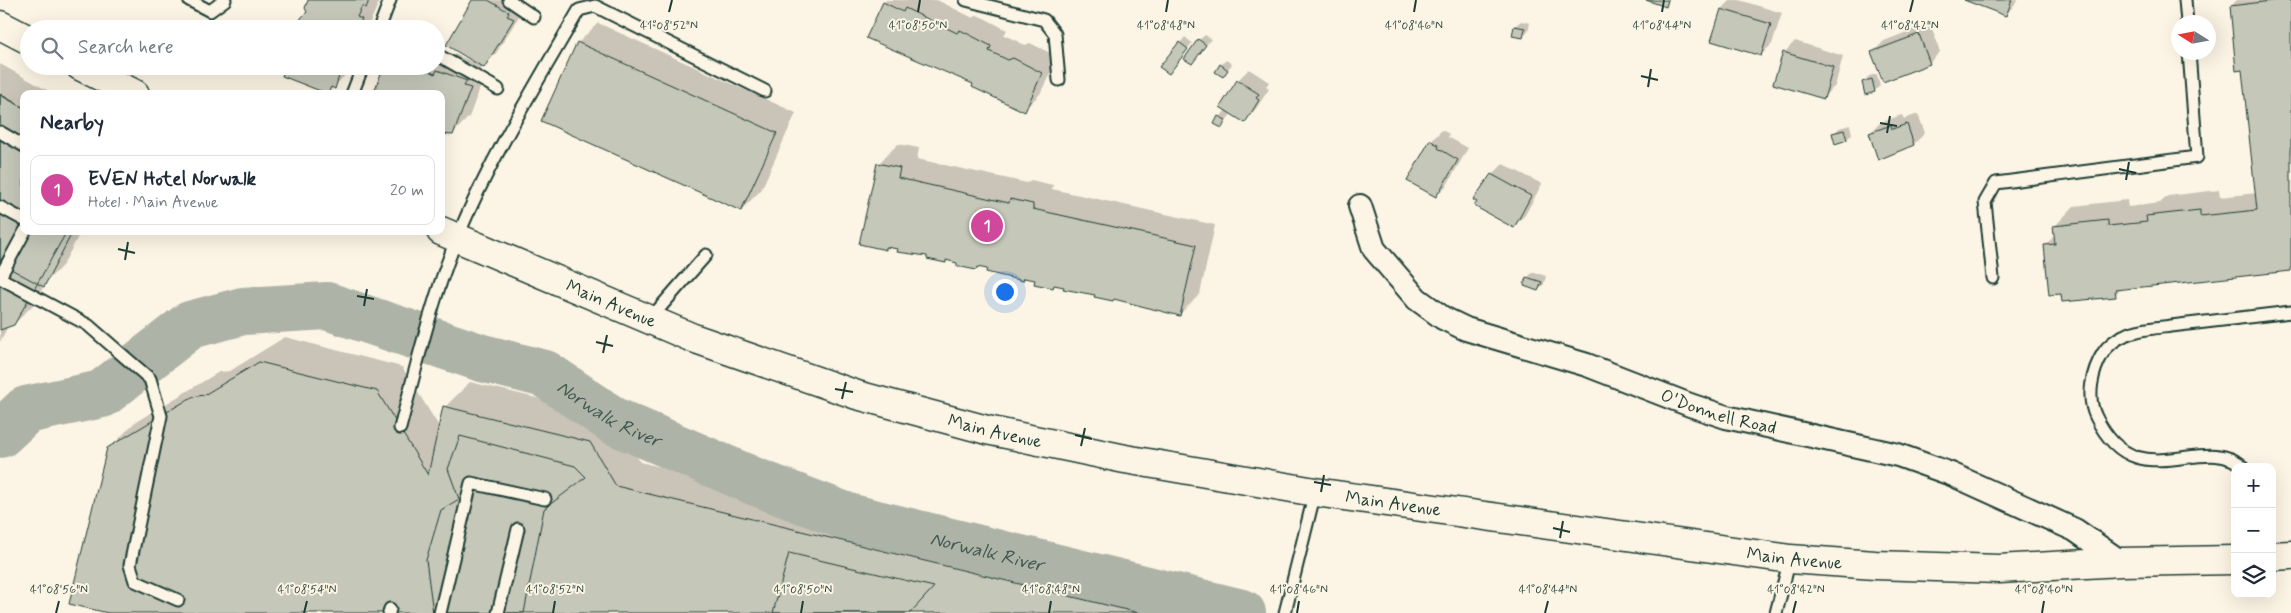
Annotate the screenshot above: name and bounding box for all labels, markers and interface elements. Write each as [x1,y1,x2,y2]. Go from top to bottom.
north arrow [2171,15,2216,60]
text: 41°08'52"N [640,18,698,34]
text: 41°08'50"N [889,18,947,34]
text: 41°08'48"N [1137,18,1195,34]
text: 41°08'46"N [1385,18,1443,34]
text: 41°08'44"N [1633,18,1691,34]
text: 41°08'42"N [1881,18,1939,34]
search box [20,20,445,75]
icon: search [38,34,66,62]
text: Search here [78,35,174,60]
text: Nearby [40,109,104,137]
text: EVEN Hotel Norwalk [88,167,256,192]
text: 1 [53,180,61,201]
text: 20 m [390,180,424,201]
text: Hotel · Main Avenue [88,192,218,213]
pin: 1 [971,207,1003,245]
street label: Main Avenue [562,274,660,334]
your location [992,279,1018,305]
water label: Norwalk River [552,375,667,455]
street label: O'Donnell Road [1657,384,1778,441]
street label: Main Avenue [945,409,1044,454]
map controls [2231,463,2276,598]
button: + [2231,463,2276,508]
street label: Main Avenue [1344,485,1443,523]
button: − [2231,508,2276,553]
water label: Norwalk River [928,527,1049,579]
street label: Main Avenue [1745,542,1843,576]
button: layers [2231,553,2276,598]
text: 41°08'56"N [30,582,88,598]
text: 41°08'54"N [278,582,336,598]
text: 41°08'52"N [526,582,584,598]
text: 41°08'50"N [774,582,832,598]
text: 41°08'48"N [1022,582,1080,598]
text: 41°08'46"N [1270,582,1328,598]
text: 41°08'44"N [1519,582,1577,598]
text: 41°08'42"N [1767,582,1825,598]
text: 41°08'40"N [2015,582,2073,598]

